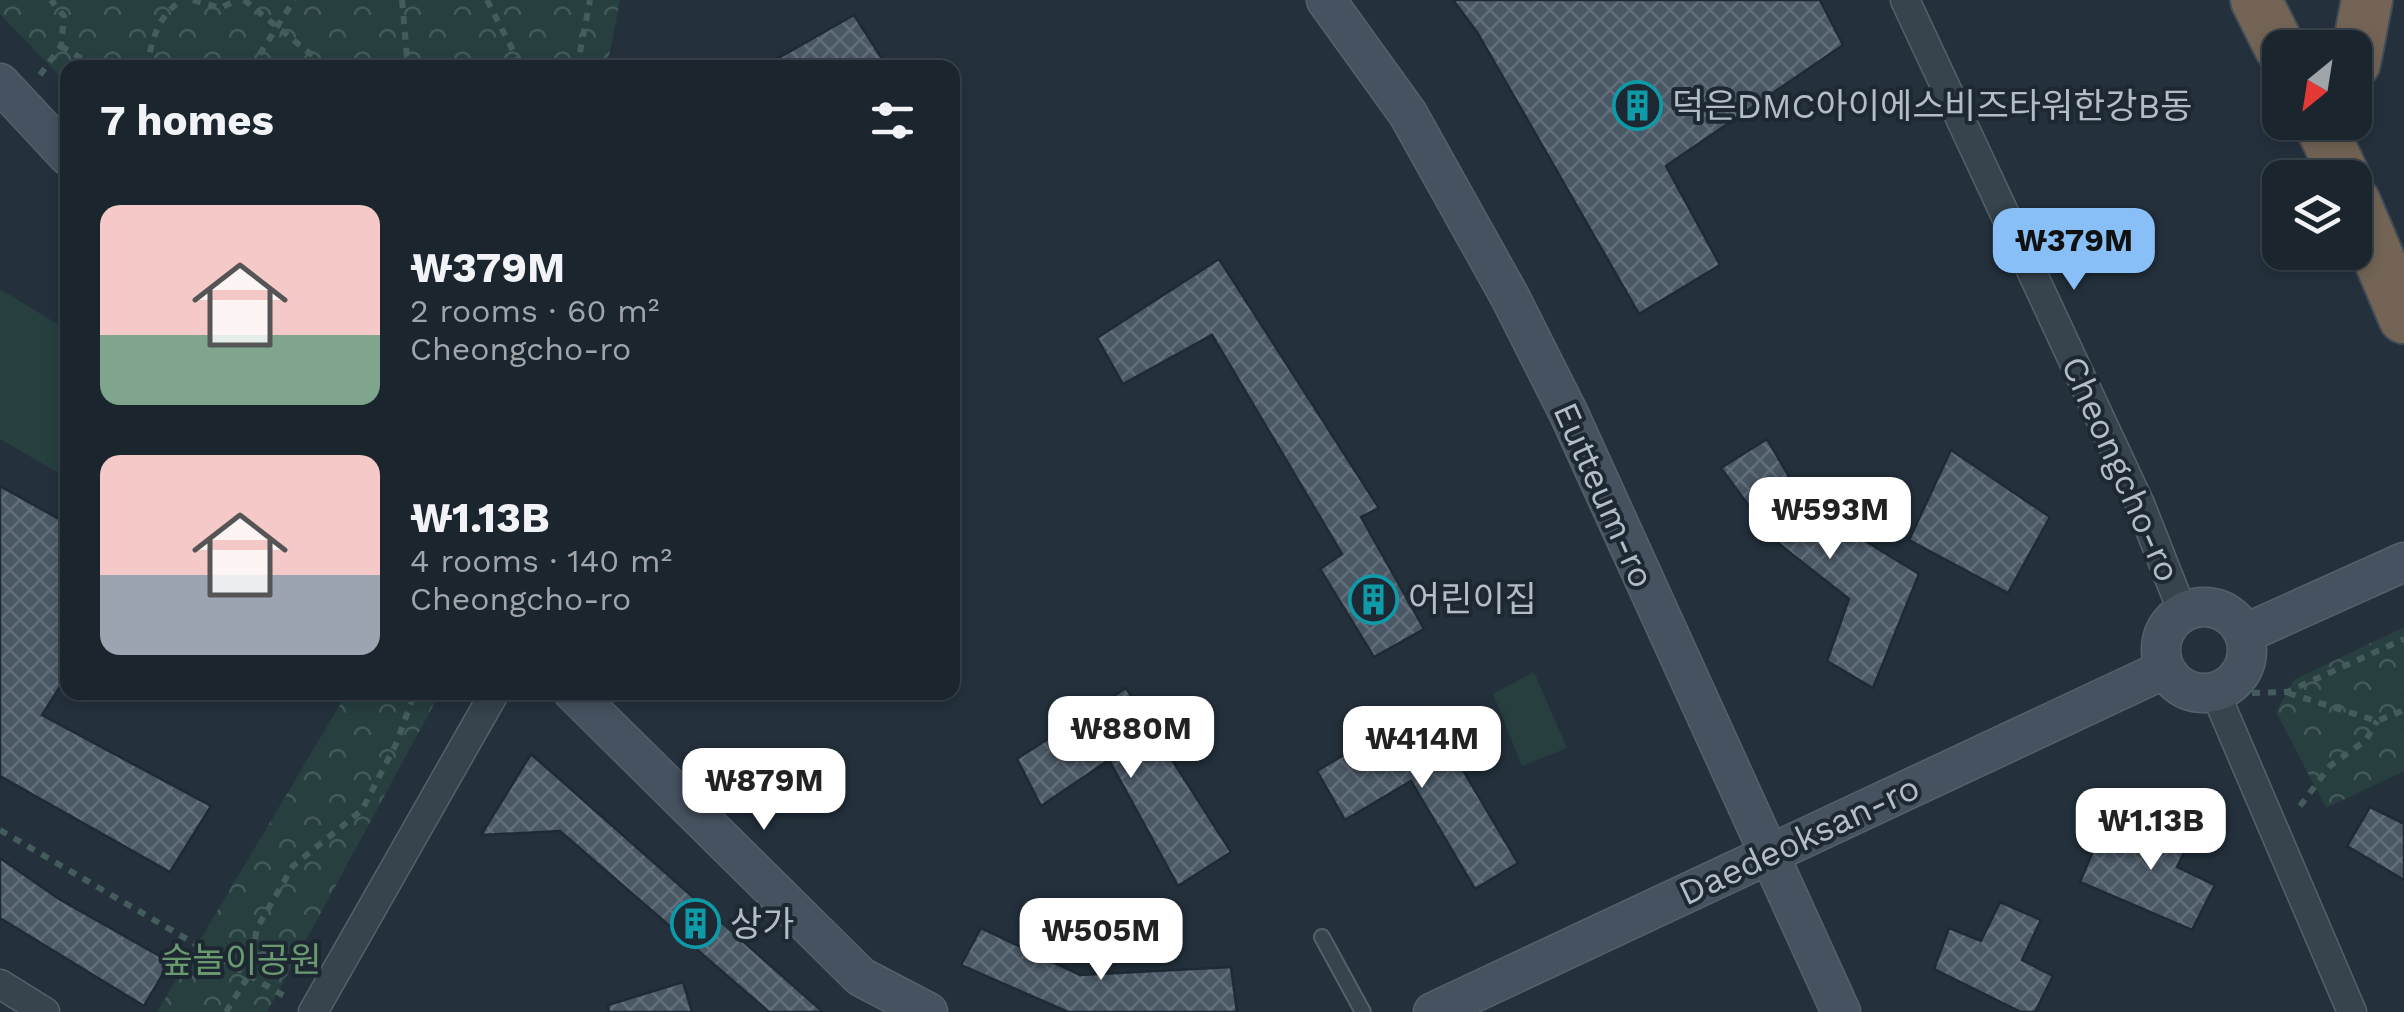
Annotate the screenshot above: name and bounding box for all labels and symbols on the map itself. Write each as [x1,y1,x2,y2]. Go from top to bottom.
north arrow [2262,30,2372,140]
building icon: 덕은DMC아이에스비즈타워한강B동 [1611,80,1663,132]
place label: 덕은DMC아이에스비즈타워한강B동 [1672,85,2193,127]
pin: ₩379M [2004,208,2144,293]
street label: Cheongcho-ro [2053,350,2189,588]
street label: Eutteum-ro [1545,396,1663,594]
pin: ₩593M [1760,477,1900,562]
building icon: 어린이집 [1347,573,1399,625]
place label: 어린이집 [1408,578,1537,620]
pin: ₩880M [1061,696,1201,781]
pin: ₩414M [1352,706,1492,791]
pin: ₩879M [694,748,834,833]
street label: Daedeoksan-ro [1672,766,1926,914]
pin: ₩1.13B [2070,788,2232,873]
building icon: 상가 [669,898,721,950]
pin: ₩505M [1031,898,1171,983]
place label: 상가 [730,903,794,945]
park label: 숲놀이공원 [160,939,322,981]

